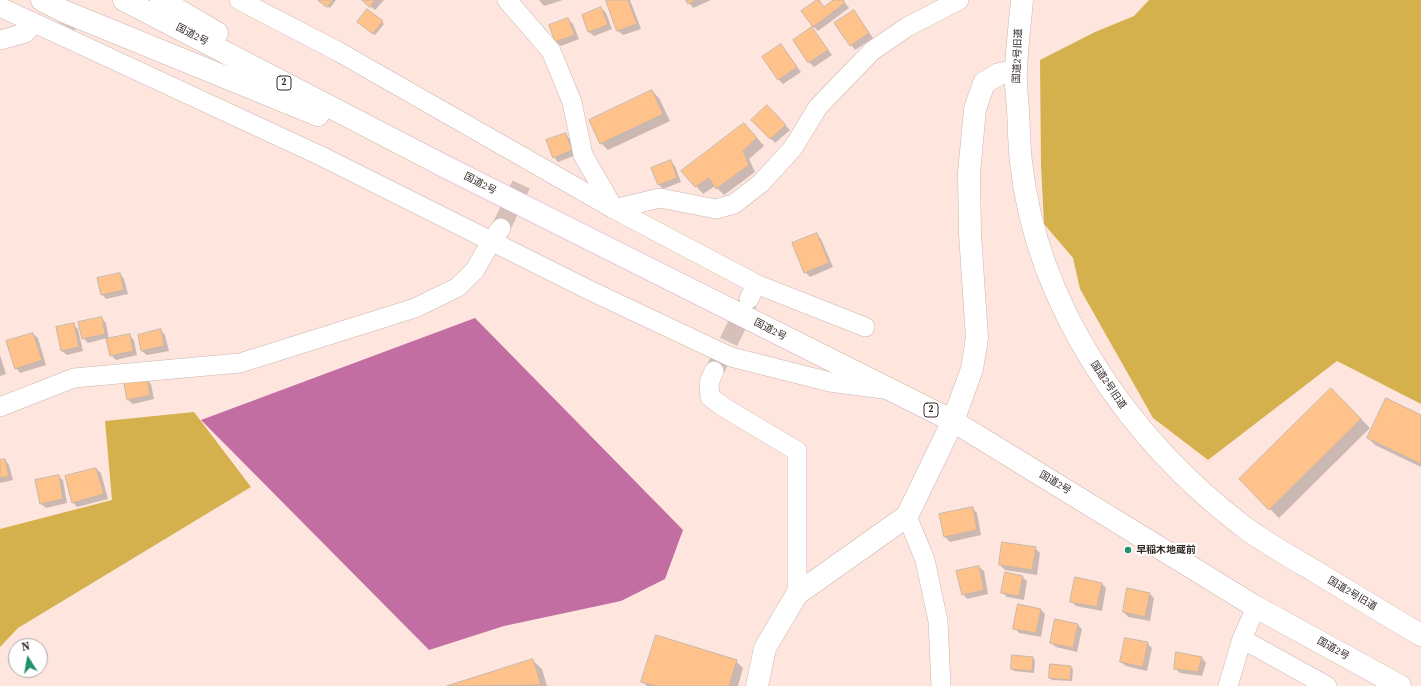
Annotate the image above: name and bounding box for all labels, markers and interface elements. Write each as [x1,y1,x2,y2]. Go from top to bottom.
street label: 国道2号 [174,22,210,48]
street label: 国道2号旧道 [1011,28,1025,84]
road number: 2 [277,76,291,90]
street label: 国道2号 [462,171,498,197]
street label: 国道2号 [752,317,788,343]
street label: 国道2号旧道 [1088,359,1128,411]
road number: 2 [924,403,938,417]
street label: 国道2号 [1037,469,1073,497]
place label: 早稲木地蔵前 [1136,544,1196,556]
marker: 早稲木地蔵前 [1123,545,1133,555]
street label: 国道2号旧道 [1325,575,1379,613]
street label: 国道2号 [1315,635,1351,663]
north arrow [8,638,48,678]
text: N [20,639,31,655]

